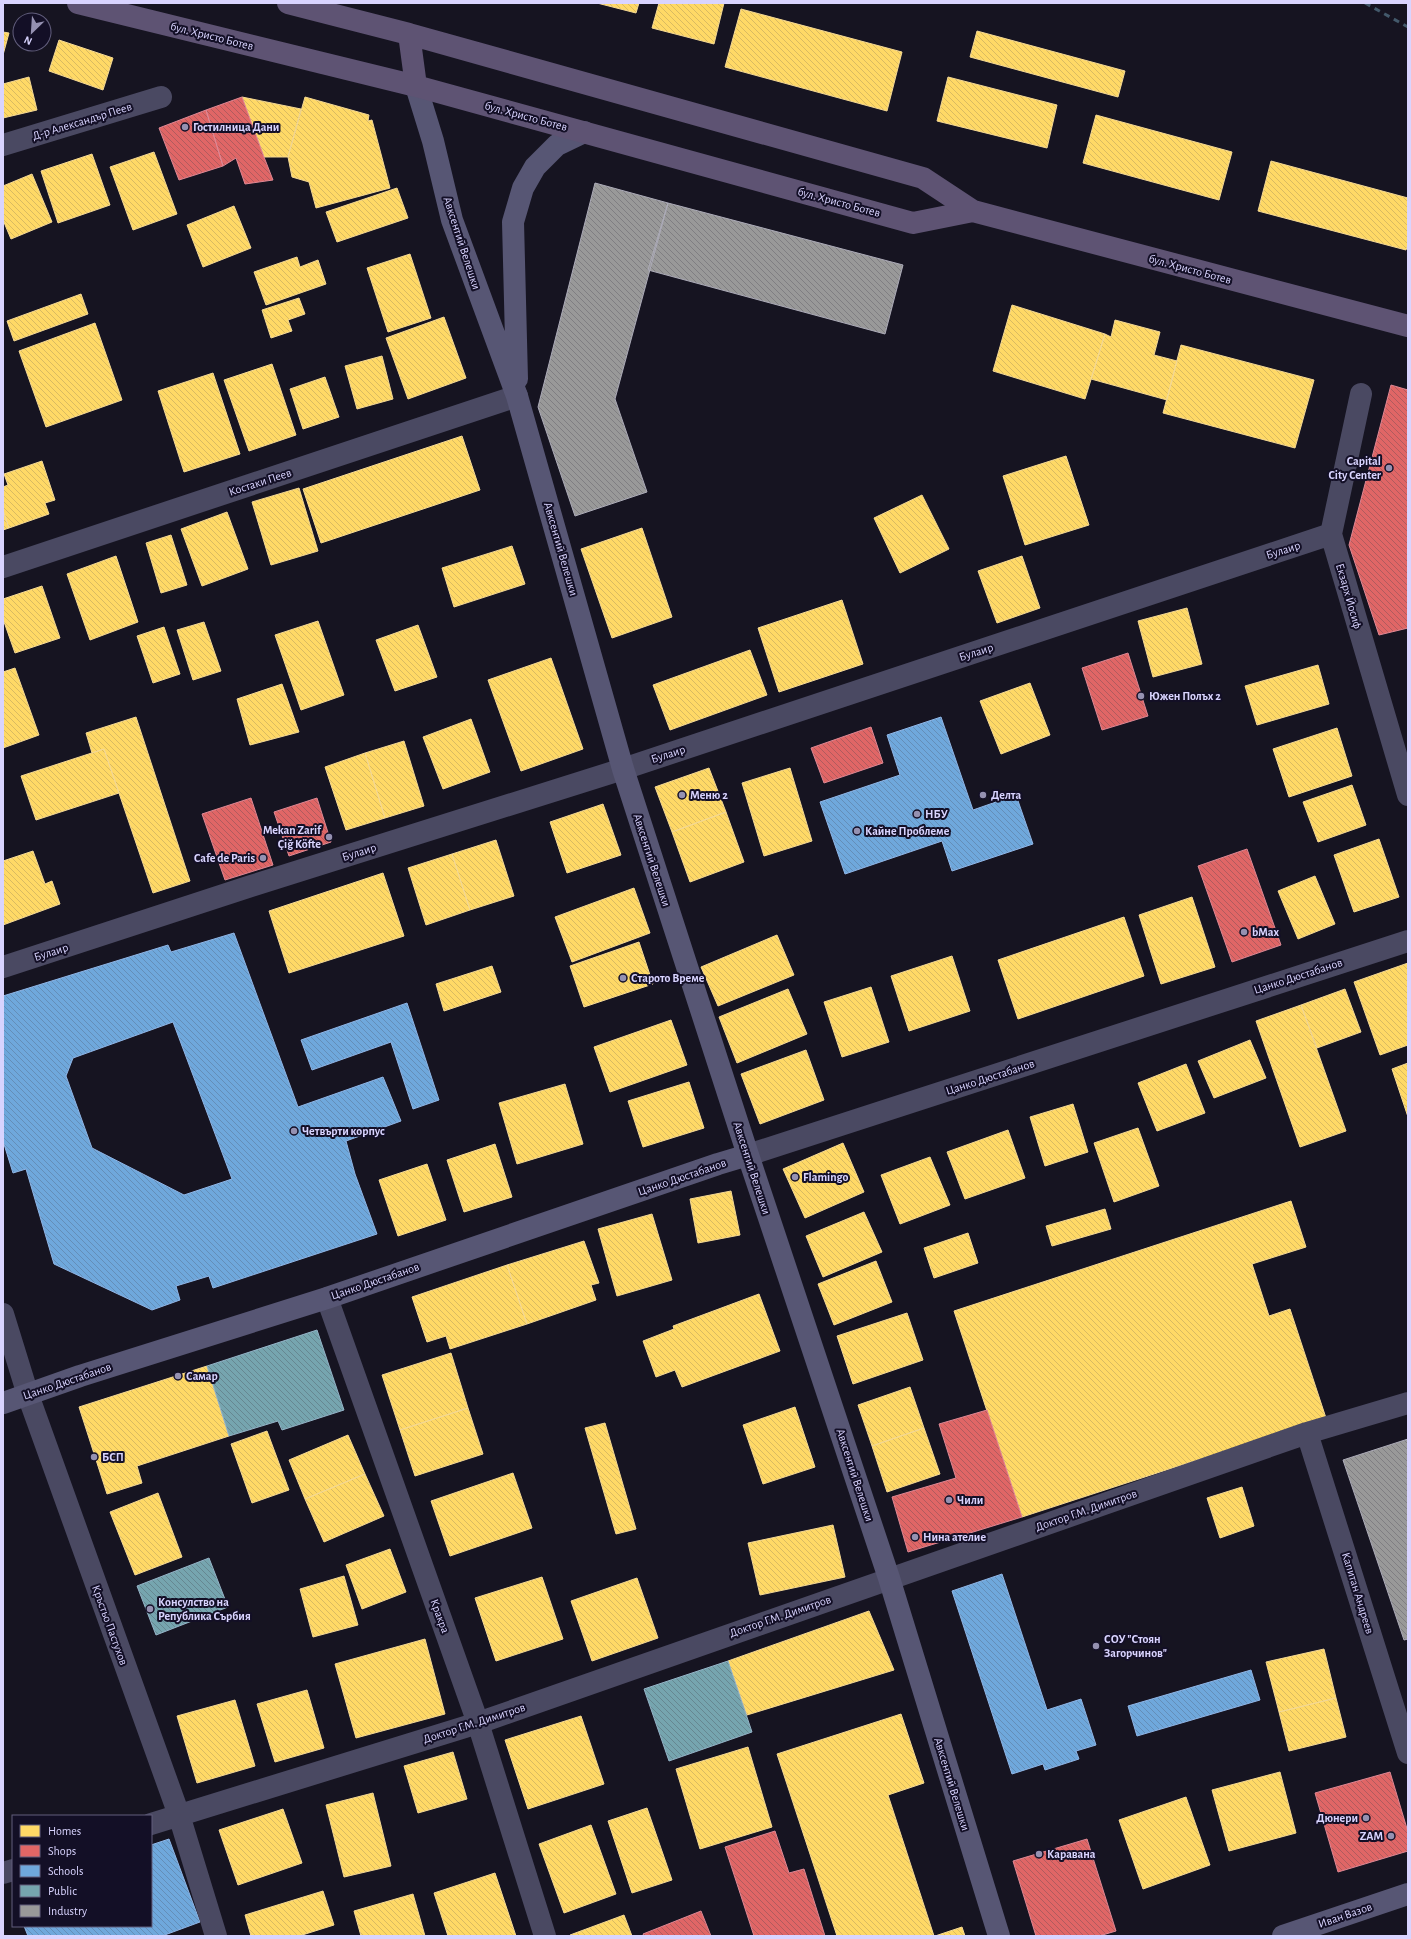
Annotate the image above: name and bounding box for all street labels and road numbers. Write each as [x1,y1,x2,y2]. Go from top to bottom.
street label: бул. Христо Ботев [169,20,255,53]
street label: бул. Христо Ботев [483,99,569,134]
street label: Д-р Александър Пеев [31,100,134,142]
street label: бул. Христо Ботев [796,185,882,220]
street label: Авксентий Велешки [441,195,483,291]
street label: бул. Христо Ботев [1147,252,1233,287]
street label: Костаки Пеев [227,466,293,498]
street label: Авксентий Велешки [542,501,580,597]
street label: Булаир [1264,539,1302,562]
street label: Екзарх Йосиф [1334,562,1365,630]
street label: Булаир [957,641,995,664]
street label: Булаир [649,743,687,766]
street label: Авксентий Велешки [631,812,673,908]
street label: Булаир [340,841,378,864]
street label: Булаир [32,941,70,964]
street label: Цанко Дюстабанов [1252,956,1344,996]
street label: Цанко Дюстабанов [944,1057,1036,1097]
street label: Авксентий Велешки [731,1120,773,1216]
street label: Цанко Дюстабанов [636,1156,728,1198]
street label: Цанко Дюстабанов [329,1260,421,1302]
street label: Цанко Дюстабанов [21,1360,113,1402]
street label: Авксентий Велешки [834,1427,876,1523]
street label: Доктор Г.М. Димитров [1034,1487,1139,1533]
street label: Капитан Андреев [1340,1551,1376,1636]
street label: Кръстьо Пастухов [89,1583,130,1667]
street label: Доктор Г.М. Димитров [728,1593,833,1639]
street label: Кракра [428,1597,452,1635]
street label: Доктор Г.М. Димитров [421,1701,527,1745]
street label: Авксентий Велешки [932,1736,972,1832]
street label: Иван Вазов [1317,1900,1374,1930]

